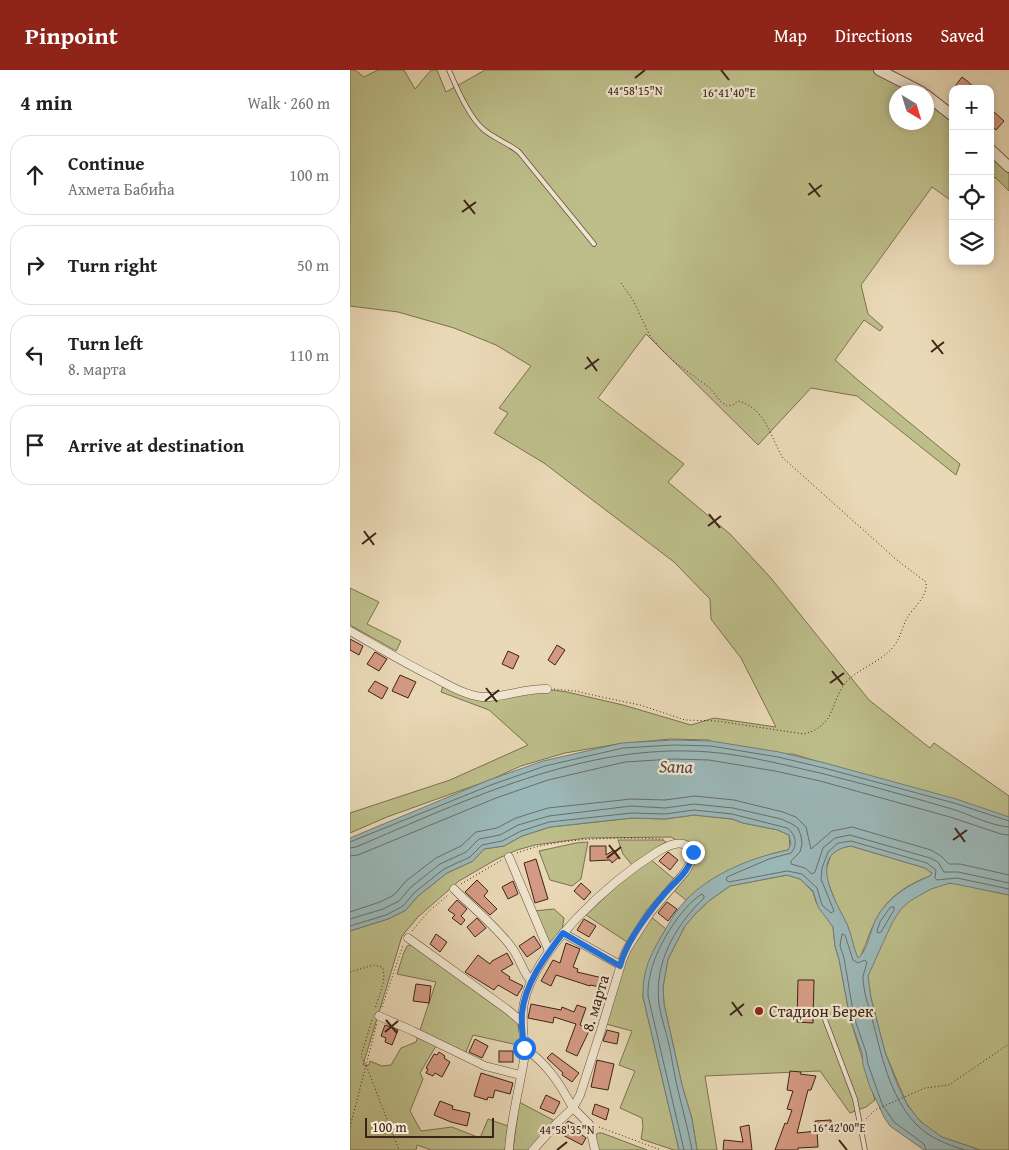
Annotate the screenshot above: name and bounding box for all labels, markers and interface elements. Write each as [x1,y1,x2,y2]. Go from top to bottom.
text: Pinpoint [25,18,118,53]
text: Map [774,22,807,49]
text: Directions [835,22,912,49]
text: Saved [940,22,984,49]
text: 44°58'15"N [607,82,663,99]
text: 16°41'40"E [702,84,756,101]
north arrow [889,85,934,130]
map controls [949,85,994,265]
button: + [949,85,994,130]
text: 4 min [20,87,72,118]
text: Walk · 260 m [247,91,330,115]
button: − [949,130,994,175]
text: Continue [68,149,145,177]
icon: ahead [21,161,49,189]
text: 100 m [289,163,329,187]
button: locate [949,175,994,220]
text: Ахмета Бабића [68,177,175,201]
button: layers [949,220,994,265]
icon: right [21,251,49,279]
text: Turn right [68,251,157,279]
text: 50 m [297,253,329,277]
text: Turn left [68,329,143,357]
icon: left [21,341,49,369]
text: 110 m [289,343,329,367]
text: 8. марта [68,357,126,381]
icon: arrive [21,431,49,459]
text: Arrive at destination [68,431,244,459]
water label: Sana [659,752,694,780]
route end [682,841,705,864]
street label: 8. марта [575,971,615,1034]
place label: Стадион Берек [769,999,874,1023]
marker: Стадион Берек [753,1005,765,1017]
route start [513,1037,536,1060]
scale bar [365,1115,494,1138]
text: 100 m [372,1117,407,1137]
text: 16°42'00"E [812,1119,866,1136]
text: 44°58'35"N [539,1121,595,1138]

